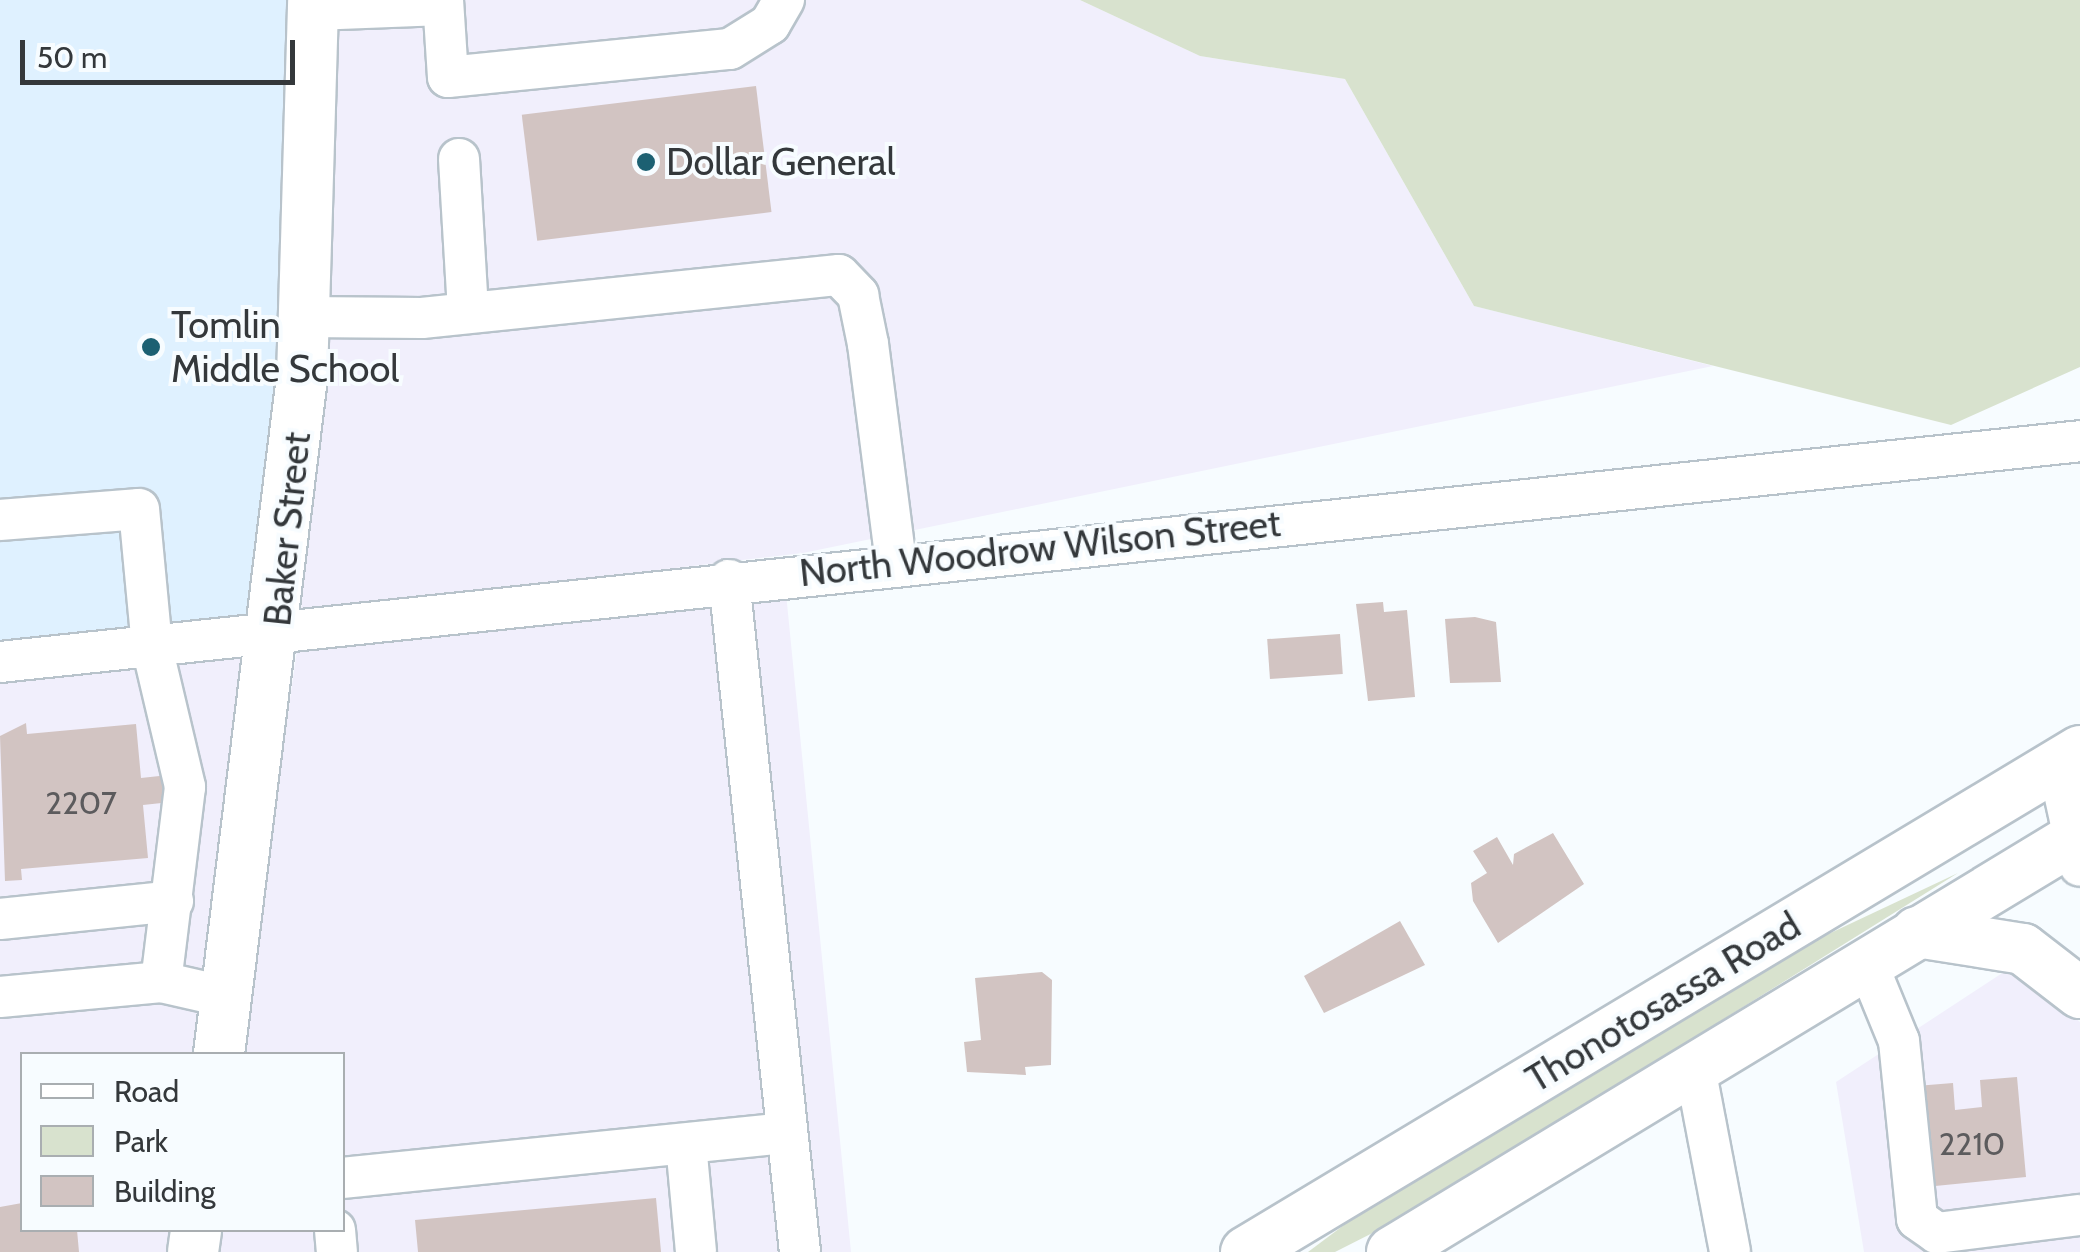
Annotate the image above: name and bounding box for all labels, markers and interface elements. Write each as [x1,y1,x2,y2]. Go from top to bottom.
scale bar [25,20,300,82]
text: 50 m [37,39,107,76]
place label: Dollar General [666,139,895,185]
marker: Dollar General [635,151,657,173]
place label: Tomlin Middle School [171,302,399,392]
marker: Tomlin Middle School [140,336,162,358]
street label: Baker Street [254,430,320,628]
street label: North Woodrow Wilson Street [797,500,1283,596]
house number: 2207 [45,784,117,822]
street label: Thonotosassa Road [1518,902,1808,1102]
legend [20,1052,345,1232]
text: Road [114,1073,179,1110]
text: Park [114,1123,168,1160]
house number: 2210 [1939,1125,2005,1163]
text: Building [114,1173,216,1210]

